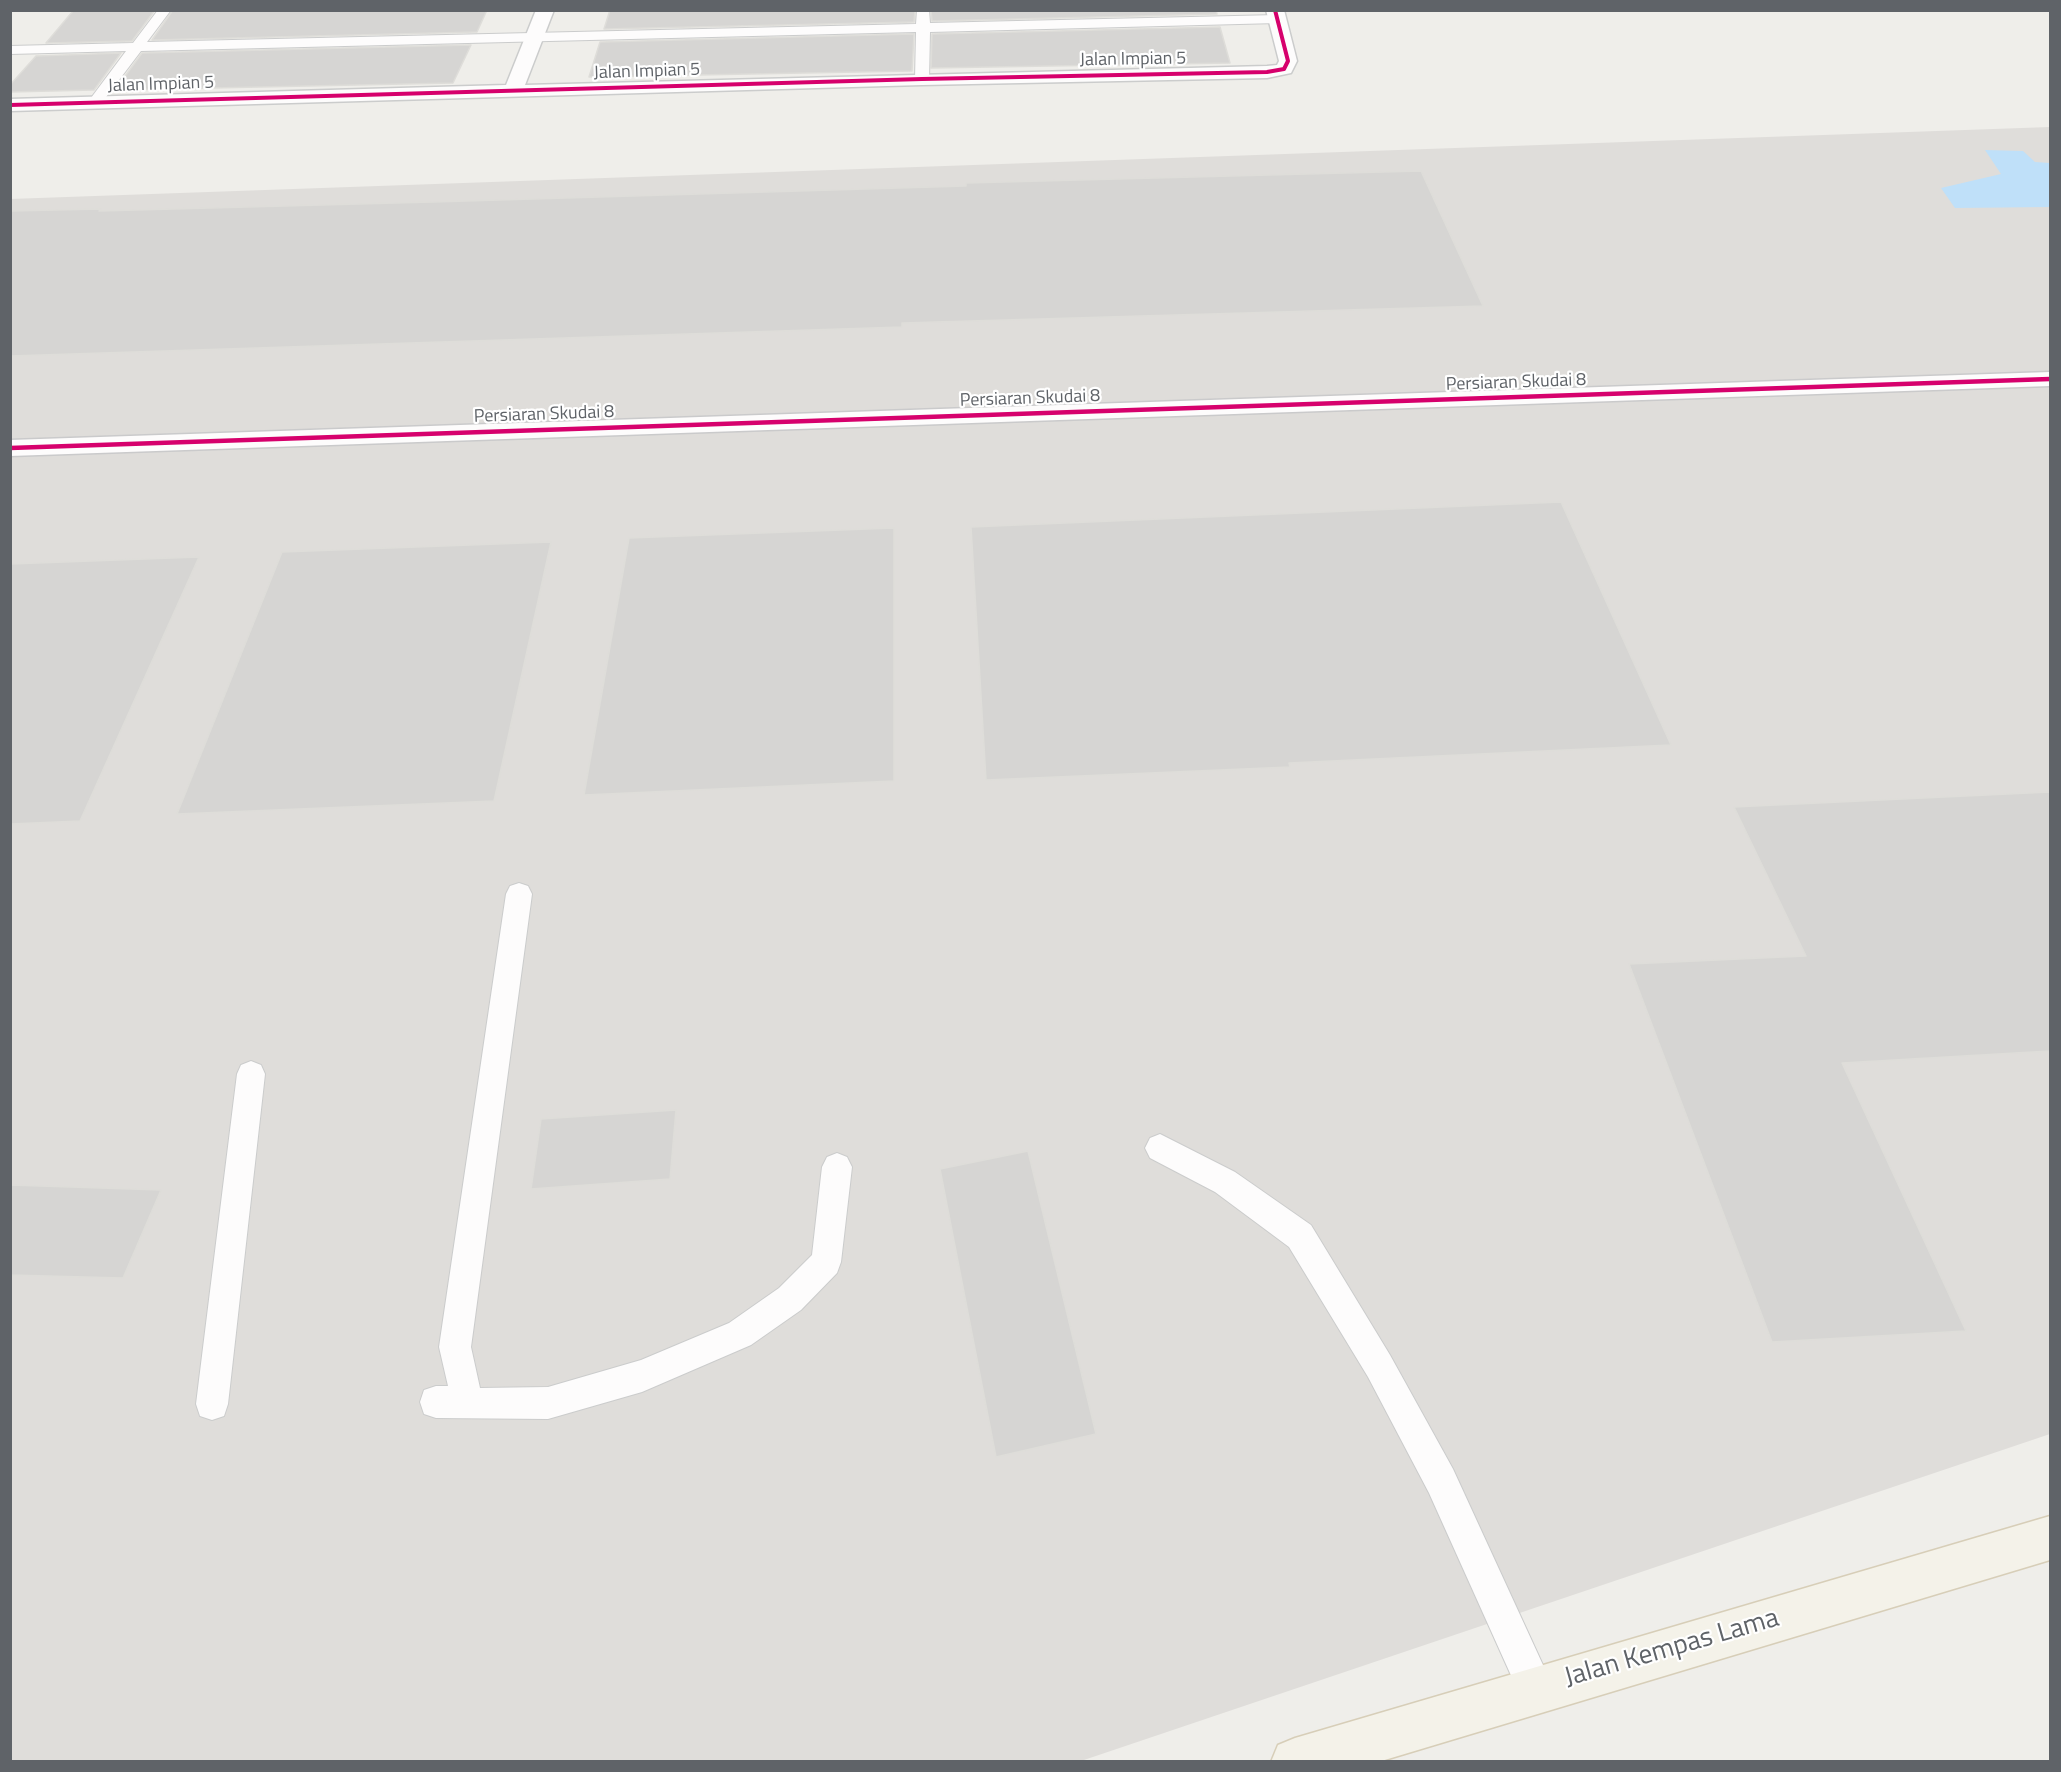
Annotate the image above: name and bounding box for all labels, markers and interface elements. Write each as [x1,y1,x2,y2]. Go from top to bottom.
street label: Jalan Impian 5 [1079,48,1187,72]
street label: Jalan Impian 5 [593,59,701,85]
street label: Jalan Impian 5 [107,72,215,98]
street label: Persiaran Skudai 8 [1445,370,1587,396]
street label: Persiaran Skudai 8 [959,386,1101,412]
street label: Persiaran Skudai 8 [473,402,615,428]
street label: Jalan Kempas Lama [1561,1603,1783,1695]

